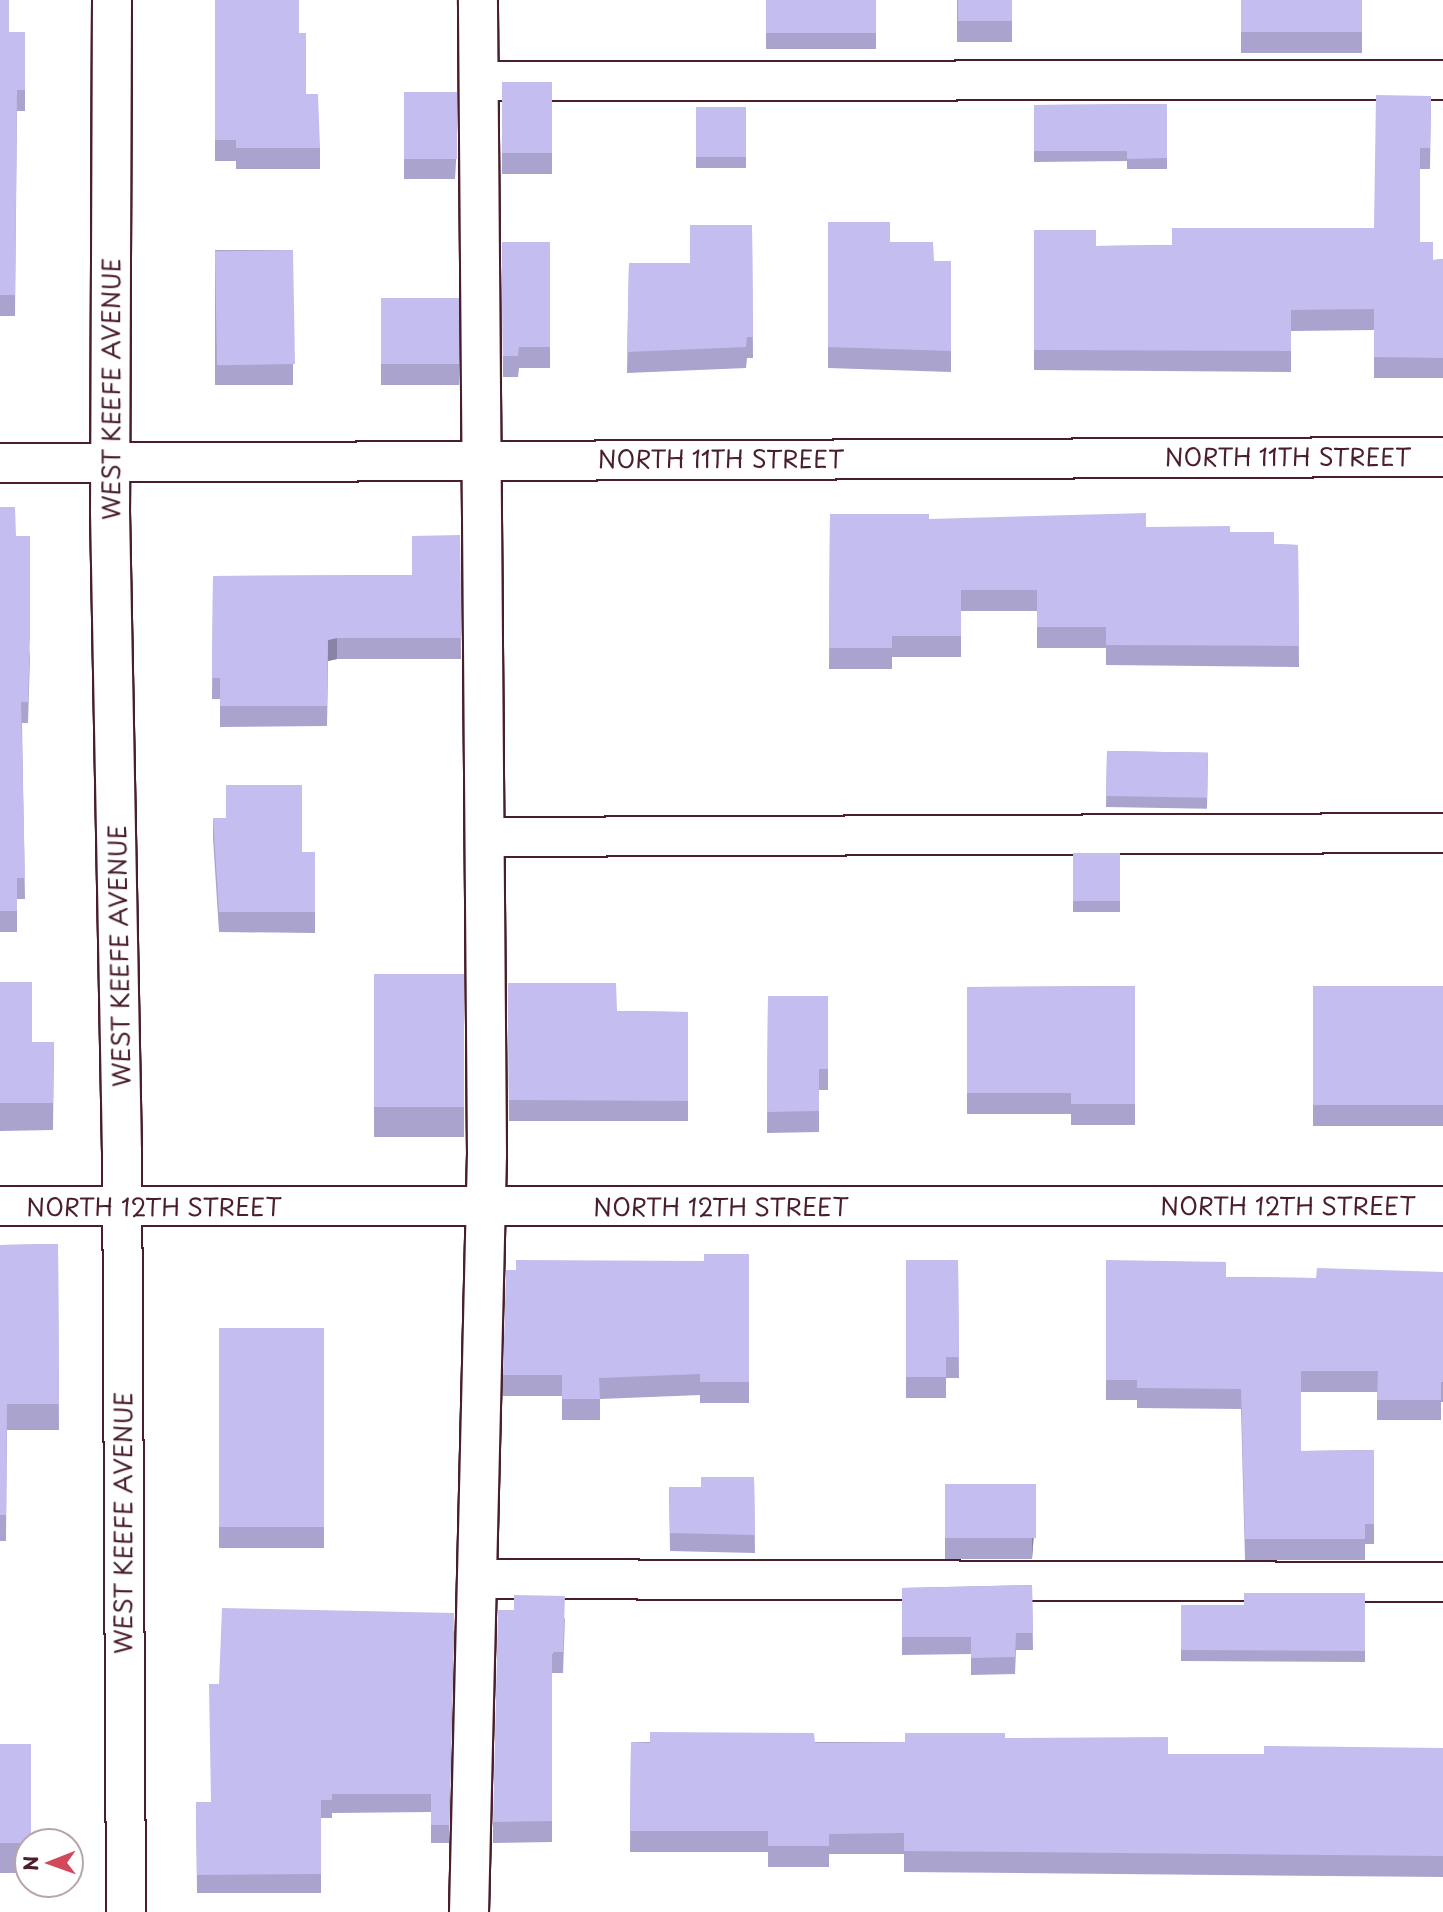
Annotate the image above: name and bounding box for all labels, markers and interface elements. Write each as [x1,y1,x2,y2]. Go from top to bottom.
street label: WEST KEEFE AVENUE [97,258,125,520]
street label: NORTH 11TH STREET [1161,443,1415,471]
street label: NORTH 11TH STREET [594,445,848,473]
street label: WEST KEEFE AVENUE [102,825,136,1087]
street label: NORTH 12TH STREET [1158,1192,1418,1220]
street label: NORTH 12TH STREET [24,1193,284,1221]
street label: NORTH 12TH STREET [591,1193,851,1221]
street label: WEST KEEFE AVENUE [109,1392,137,1654]
north arrow [14,1828,84,1898]
text: N [16,1856,44,1871]

